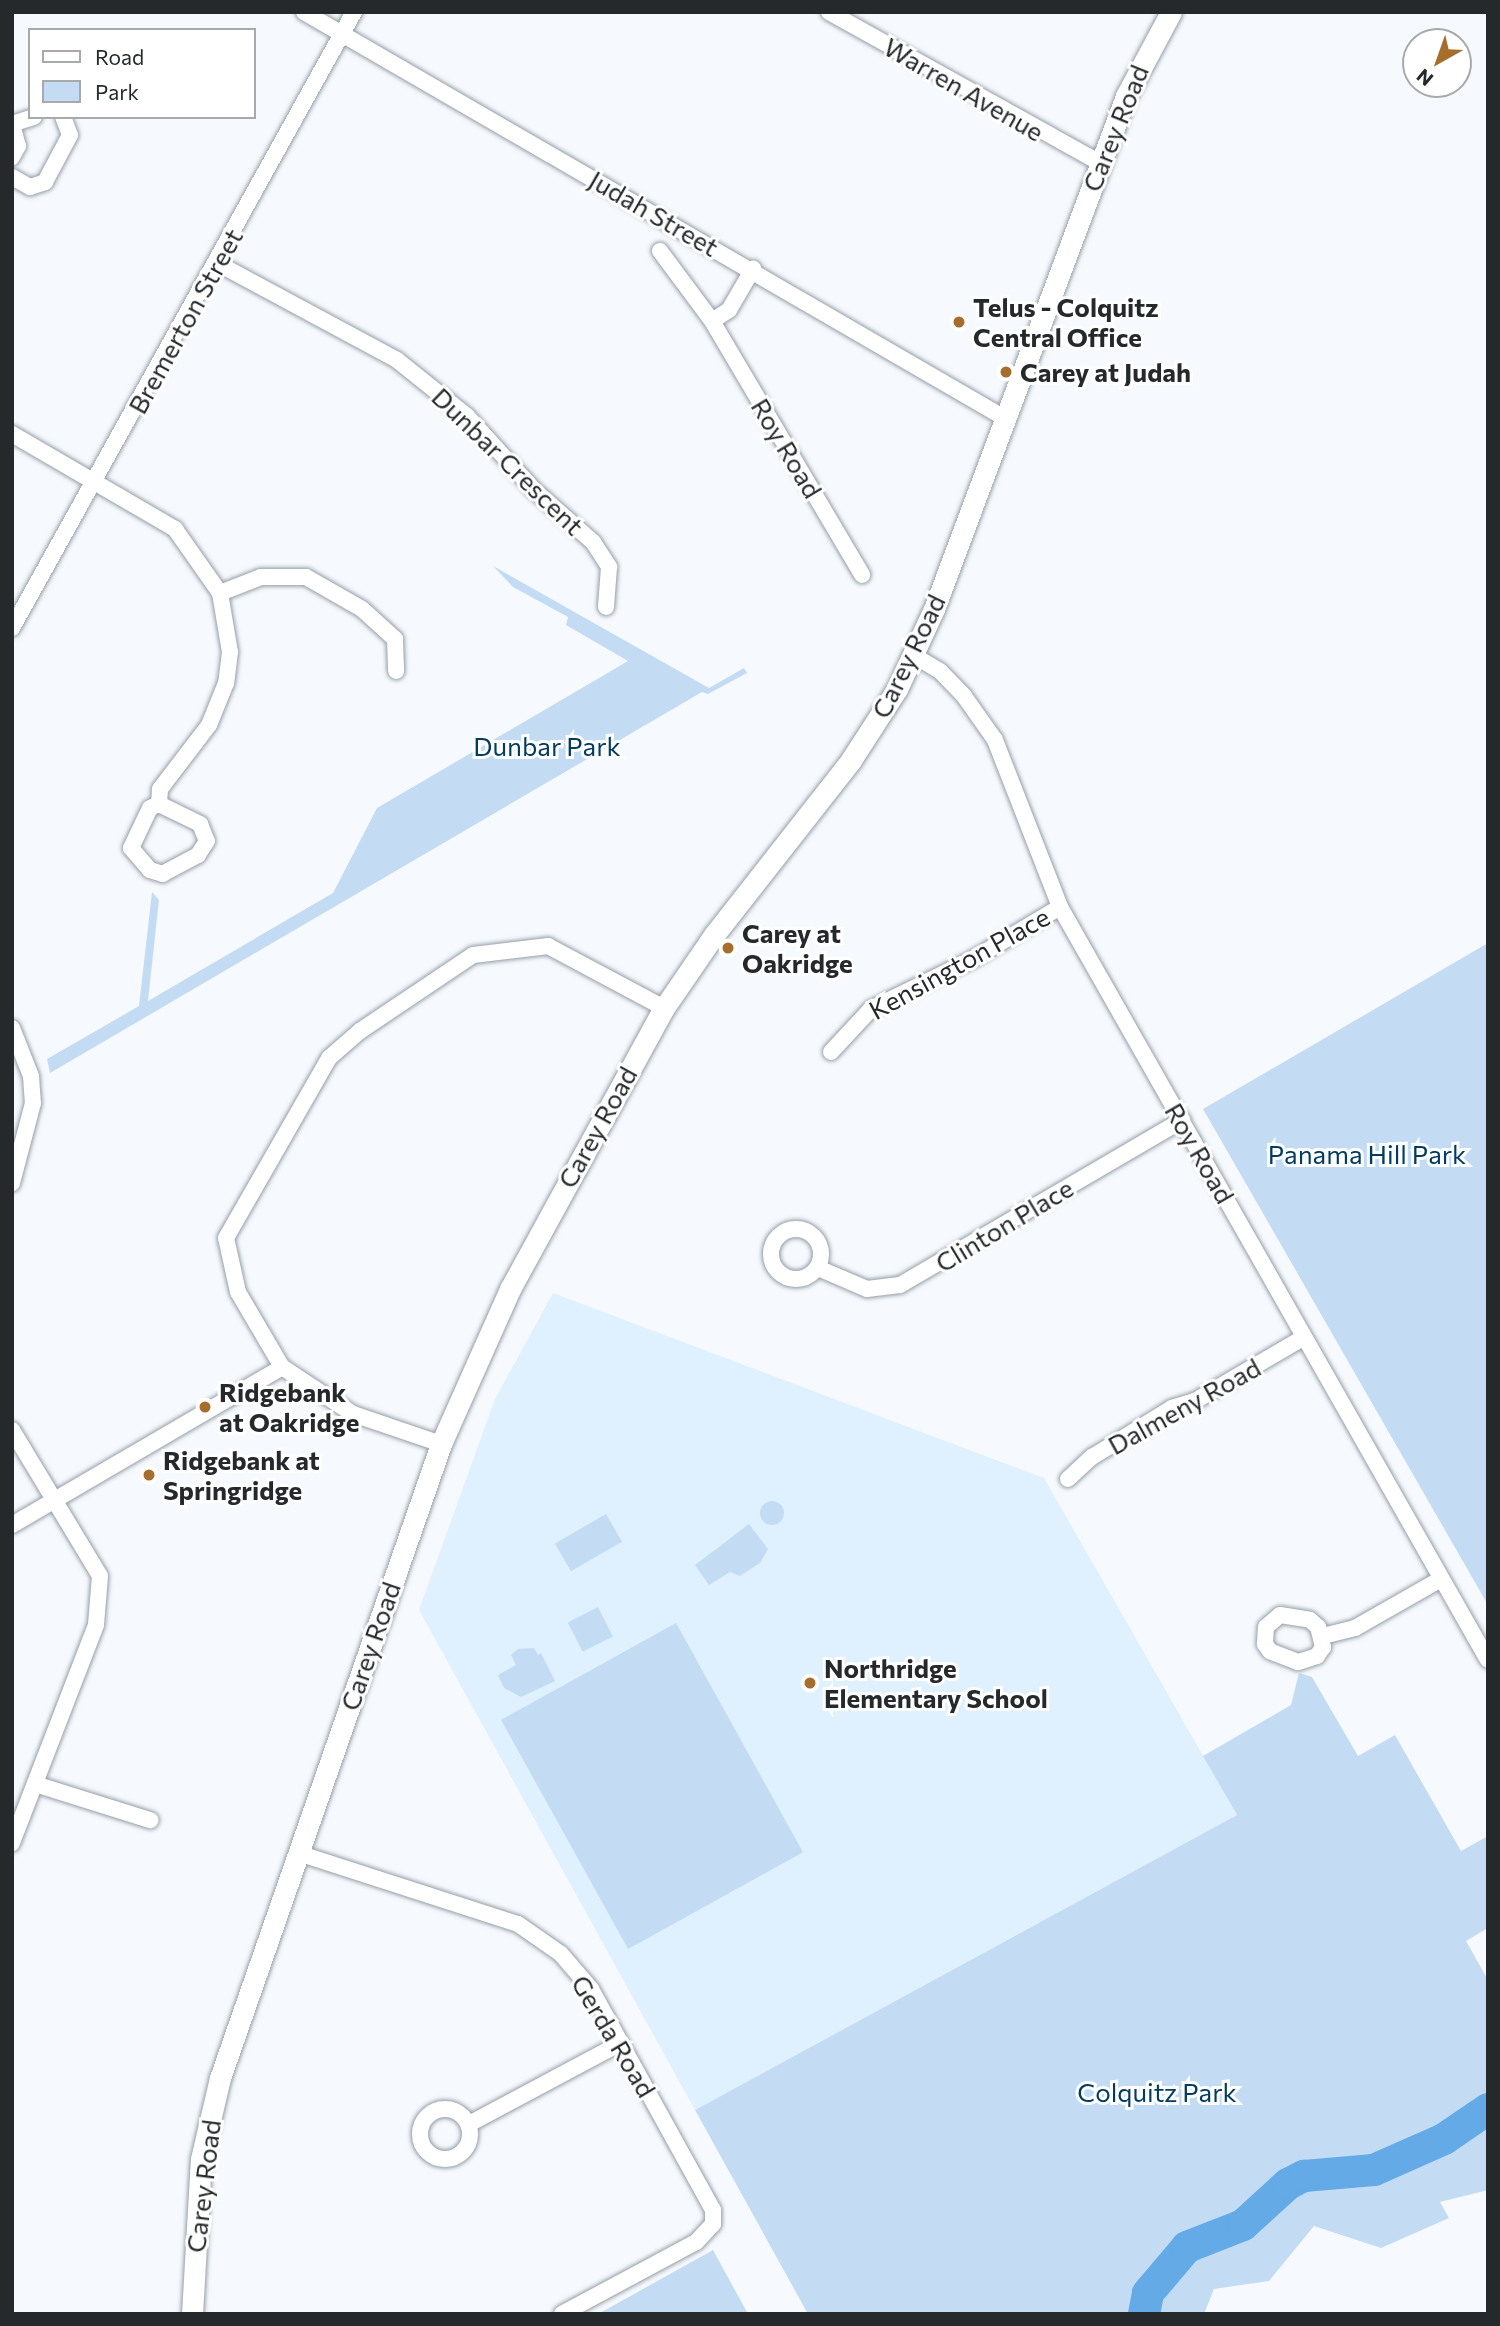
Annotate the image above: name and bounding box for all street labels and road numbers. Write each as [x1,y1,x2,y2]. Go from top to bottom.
street label: Warren Avenue [879,31,1049,147]
street label: Carey Road [1075,60,1155,196]
street label: Judah Street [584,163,724,263]
street label: Bremerton Street [121,223,249,419]
street label: Dunbar Crescent [426,381,590,541]
street label: Roy Road [745,392,829,504]
street label: Carey Road [865,589,951,723]
street label: Kensington Place [863,900,1055,1026]
street label: Carey Road [551,1061,643,1193]
street label: Roy Road [1159,1097,1241,1209]
street label: Clinton Place [930,1172,1078,1278]
street label: Dalmeny Road [1102,1351,1266,1461]
street label: Carey Road [333,1578,407,1714]
street label: Gerda Road [565,1969,663,2103]
street label: Carey Road [179,2118,227,2254]

